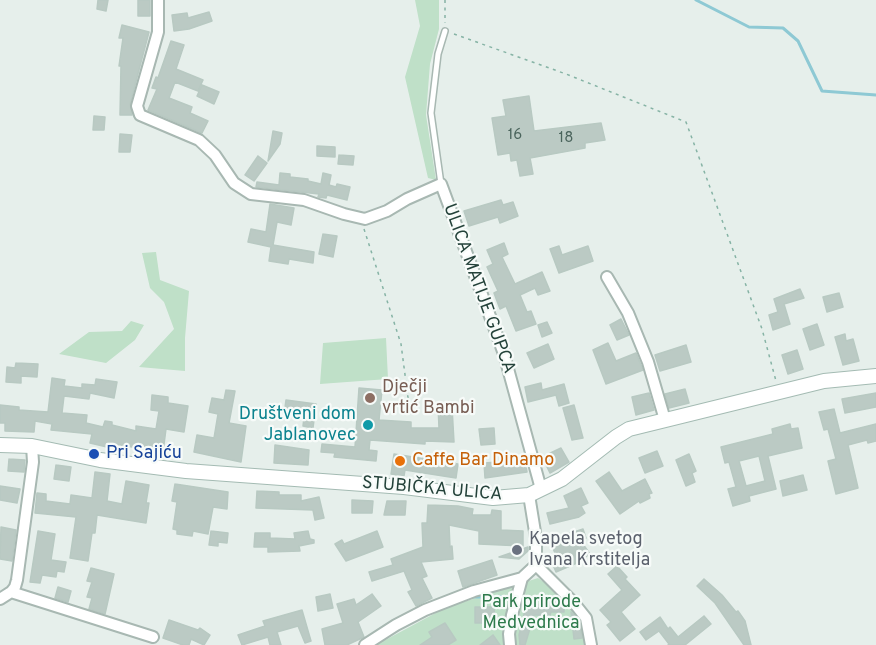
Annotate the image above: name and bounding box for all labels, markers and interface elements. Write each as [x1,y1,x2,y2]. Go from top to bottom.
house number: 16 [508,127,522,145]
house number: 18 [559,130,573,148]
street label: ULICA MATIJE GUPCA [437,201,519,377]
place label: Dječji vrtić Bambi [382,377,475,420]
marker: Dječji vrtić Bambi [363,391,377,405]
place label: Društveni dom Jablanovec [239,404,356,446]
marker: Društveni dom Jablanovec [361,418,375,432]
place label: Pri Sajiću [106,443,182,465]
marker: Pri Sajiću [87,447,101,461]
place label: Caffe Bar Dinamo [412,450,554,472]
marker: Caffe Bar Dinamo [393,454,407,468]
street label: STUBIČKA ULICA [361,473,503,507]
place label: Kapela svetog Ivana Krstitelja [529,529,650,572]
marker: Kapela svetog Ivana Krstitelja [510,543,524,557]
park label: Park prirode Medvednica [481,592,581,634]

